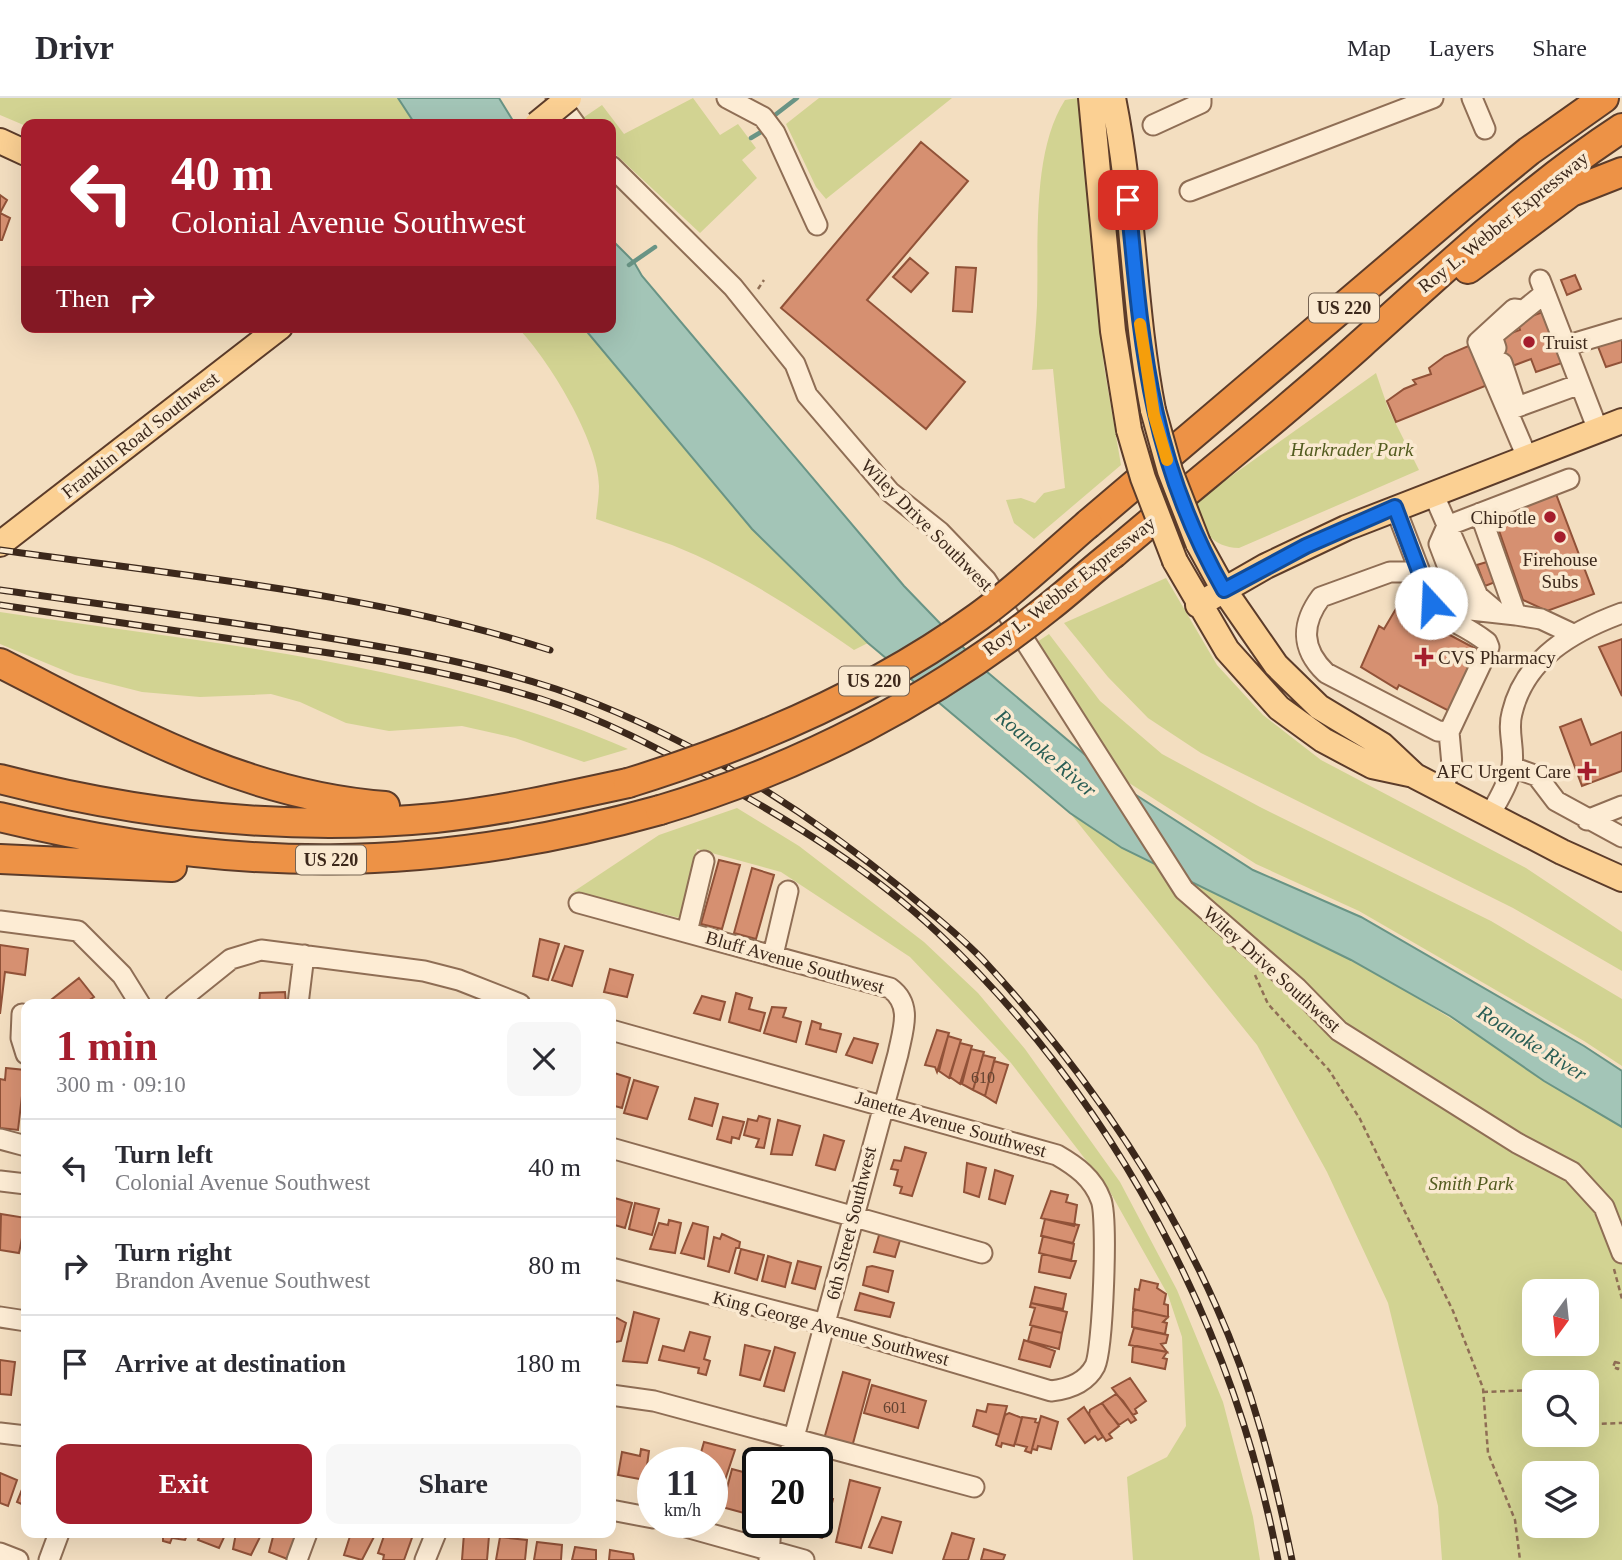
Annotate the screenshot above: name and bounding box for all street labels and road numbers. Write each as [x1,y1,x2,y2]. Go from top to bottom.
street label: Roy L. Webber Expressway [1414,147,1593,297]
road number: US 220 [1309,294,1379,322]
street label: Franklin Road Southwest [57,367,223,503]
street label: Wiley Drive Southwest [857,455,998,596]
street label: Roy L. Webber Expressway [979,512,1160,660]
road number: US 220 [839,666,909,696]
road number: US 220 [296,846,366,874]
street label: Wiley Drive Southwest [1199,902,1346,1037]
street label: Bluff Avenue Southwest [703,926,888,998]
street label: Janette Avenue Southwest [853,1087,1050,1162]
street label: 6th Street Southwest [822,1143,880,1302]
street label: King George Avenue Southwest [711,1286,952,1370]

